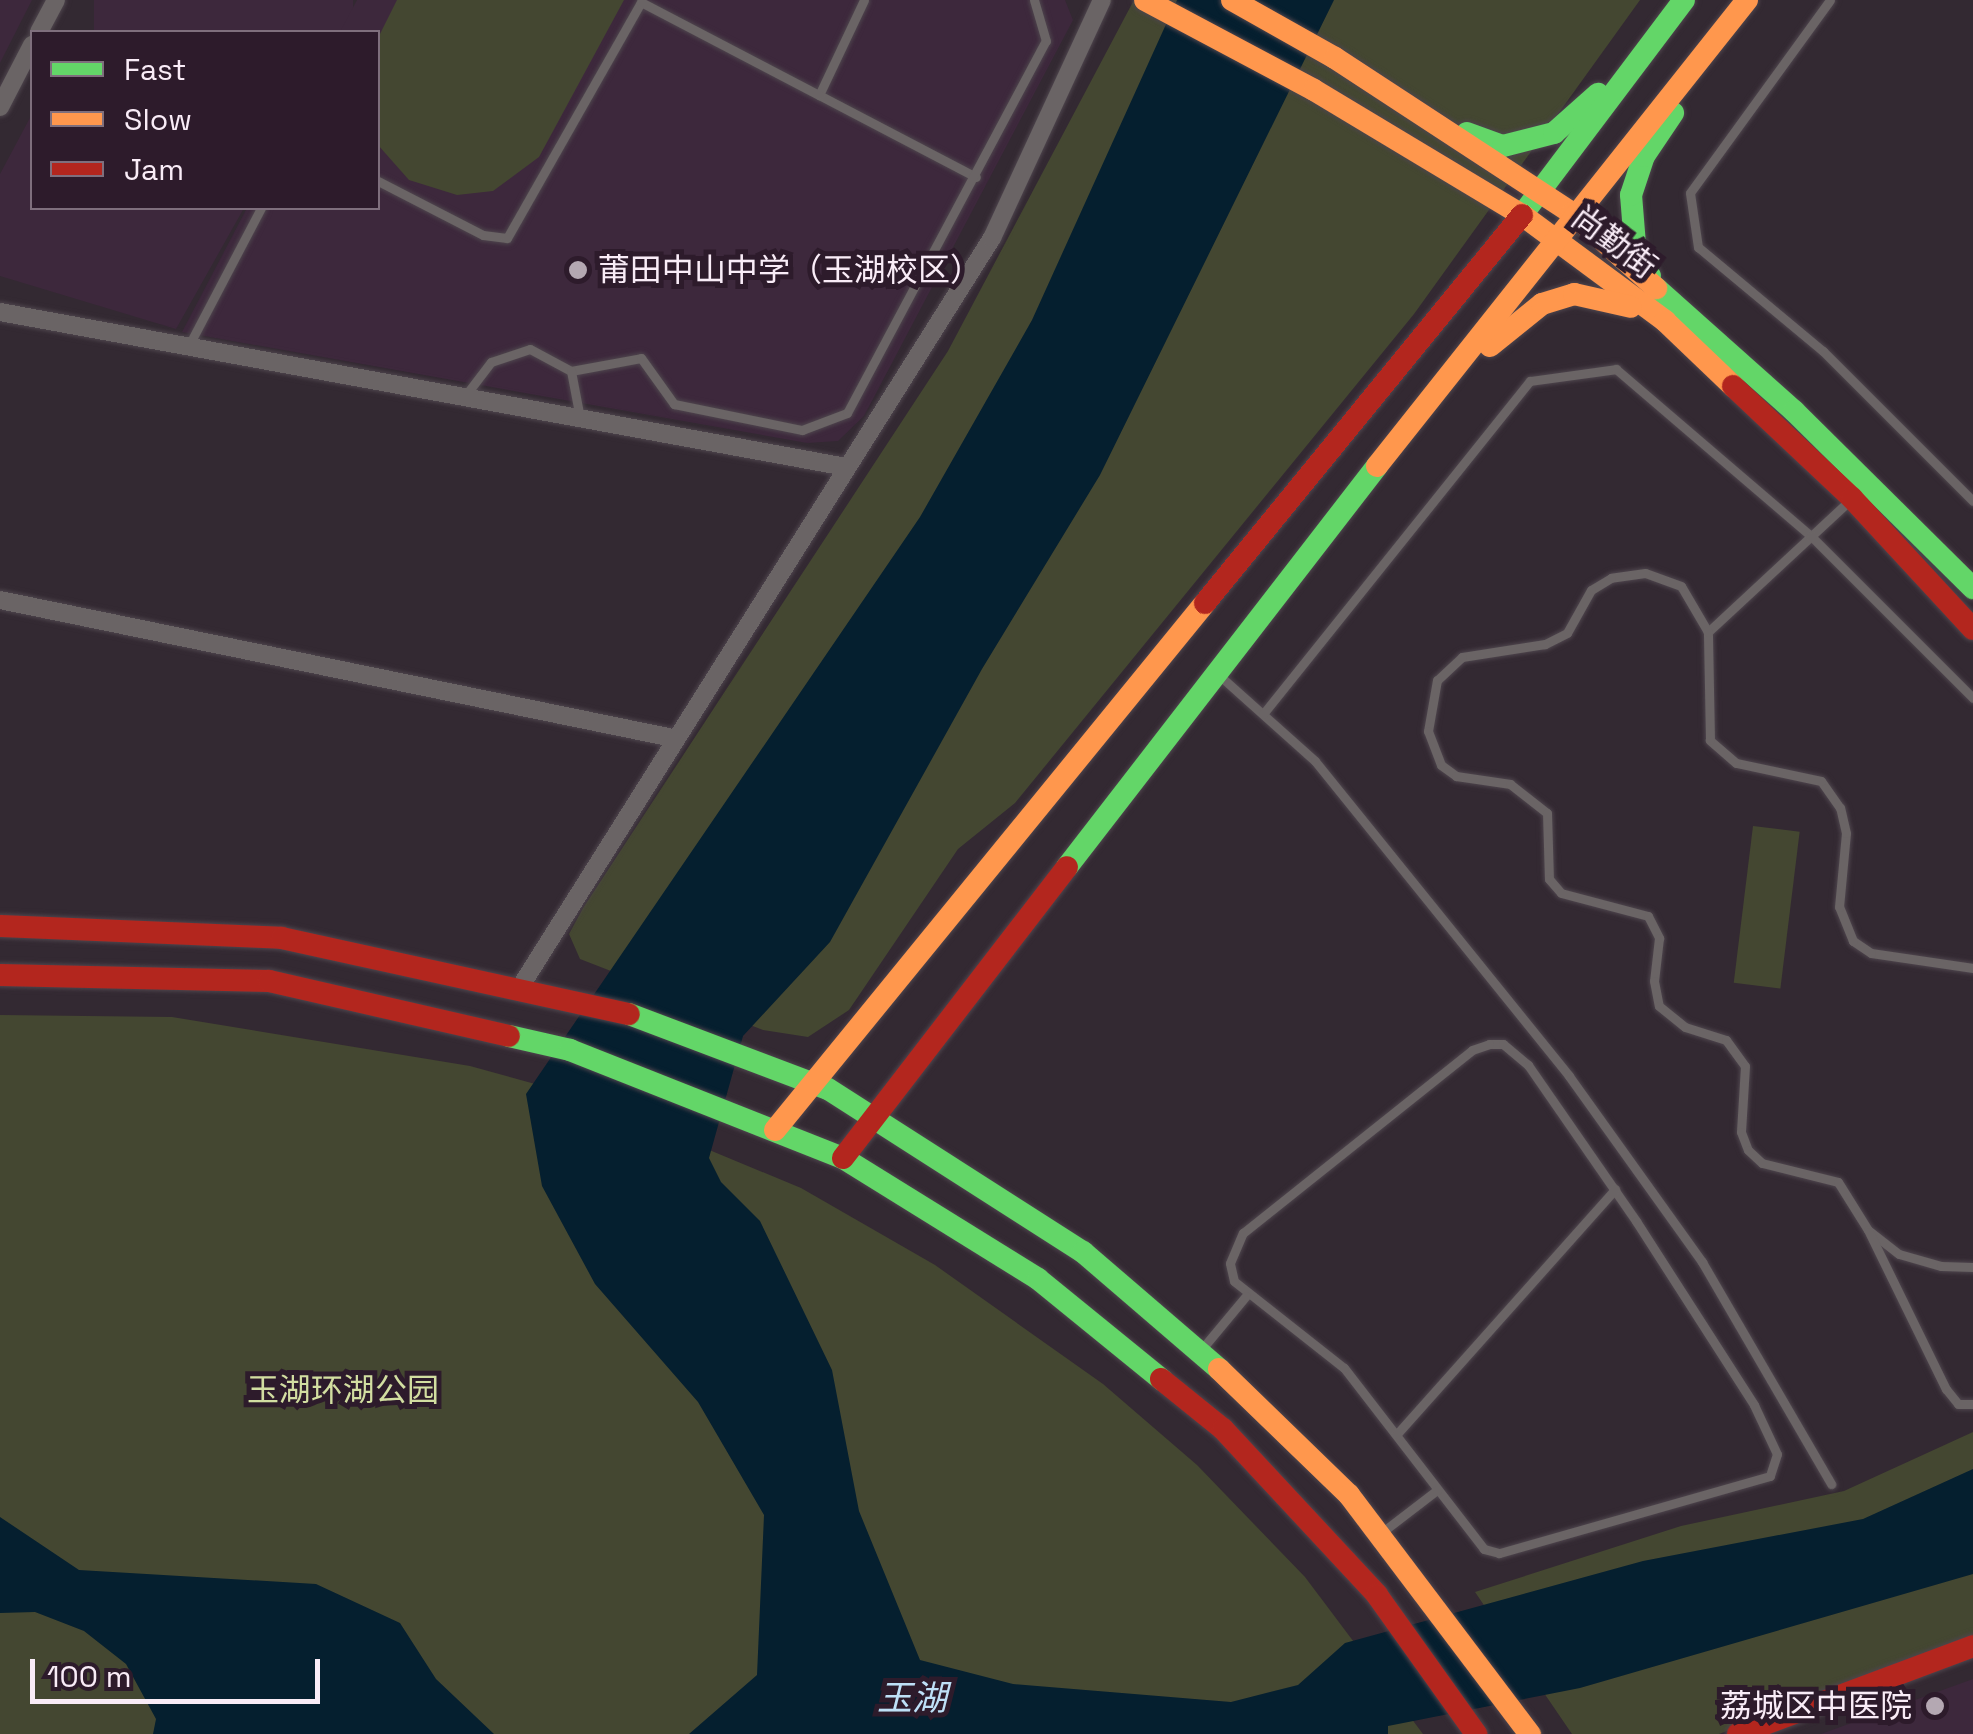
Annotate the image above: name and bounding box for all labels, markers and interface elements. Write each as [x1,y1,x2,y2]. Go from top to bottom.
legend [30,30,380,210]
text: Fast [124,50,186,89]
text: Slow [124,100,192,139]
text: Jam [124,150,184,189]
street label: 尚勤街 [1564,198,1664,286]
place label: 莆田中山中学（玉湖校区） [598,251,982,289]
marker: 莆田中山中学（玉湖校区） [567,259,589,281]
park label: 玉湖环湖公园 [247,1371,439,1409]
scale bar [35,1639,325,1701]
text: 100 m [47,1657,132,1696]
water label: 玉湖 [877,1677,947,1719]
place label: 荔城区中医院 [1720,1687,1912,1725]
marker: 荔城区中医院 [1922,1693,1948,1719]

